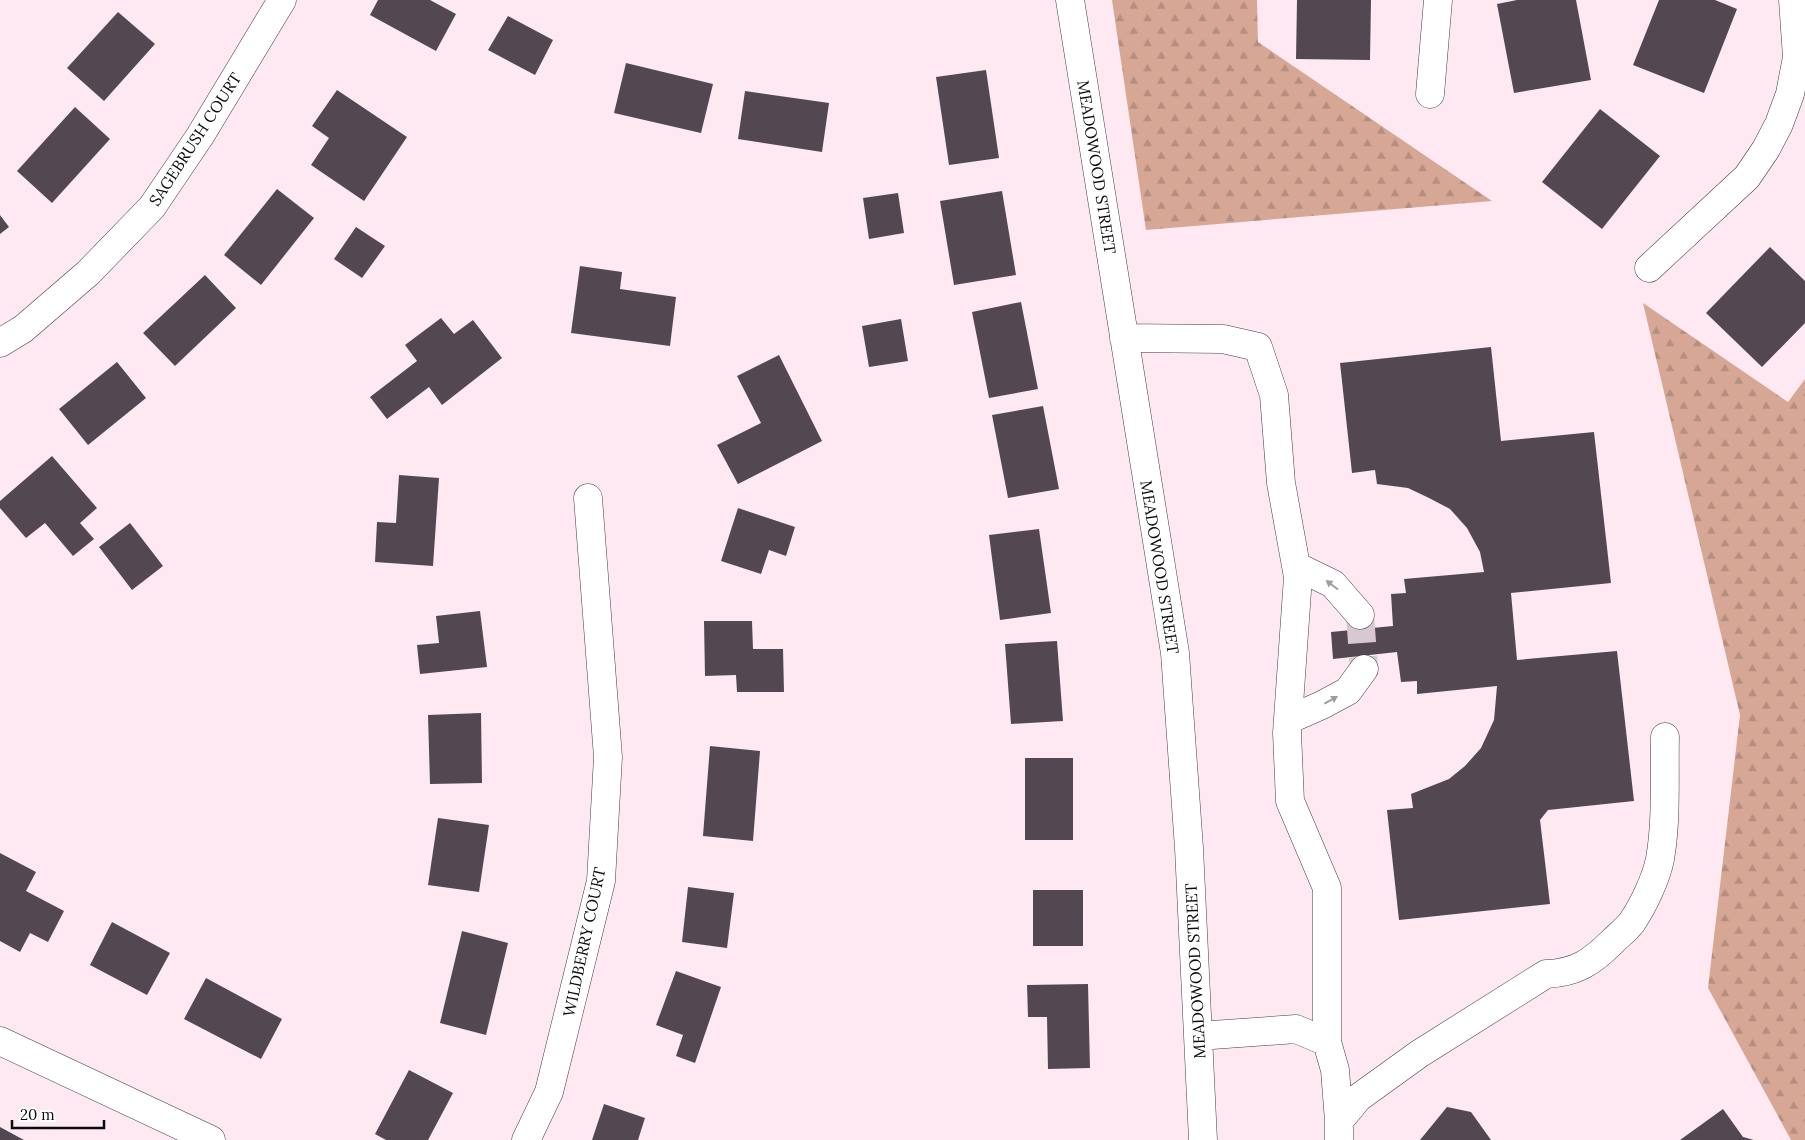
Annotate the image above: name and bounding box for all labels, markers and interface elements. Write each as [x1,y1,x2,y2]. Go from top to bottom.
street label: SAGEBRUSH COURT [144,69,246,209]
street label: MEADOWOOD STREET [1073,79,1121,255]
street label: MEADOWOOD STREET [1136,479,1184,655]
one-way arrow [1326,580,1339,590]
one-way arrow [1324,696,1337,705]
street label: WILDBERRY COURT [558,865,610,1019]
street label: MEADOWOOD STREET [1180,883,1210,1059]
scale bar [12,1098,105,1130]
text: 20 m [20,1105,55,1124]

